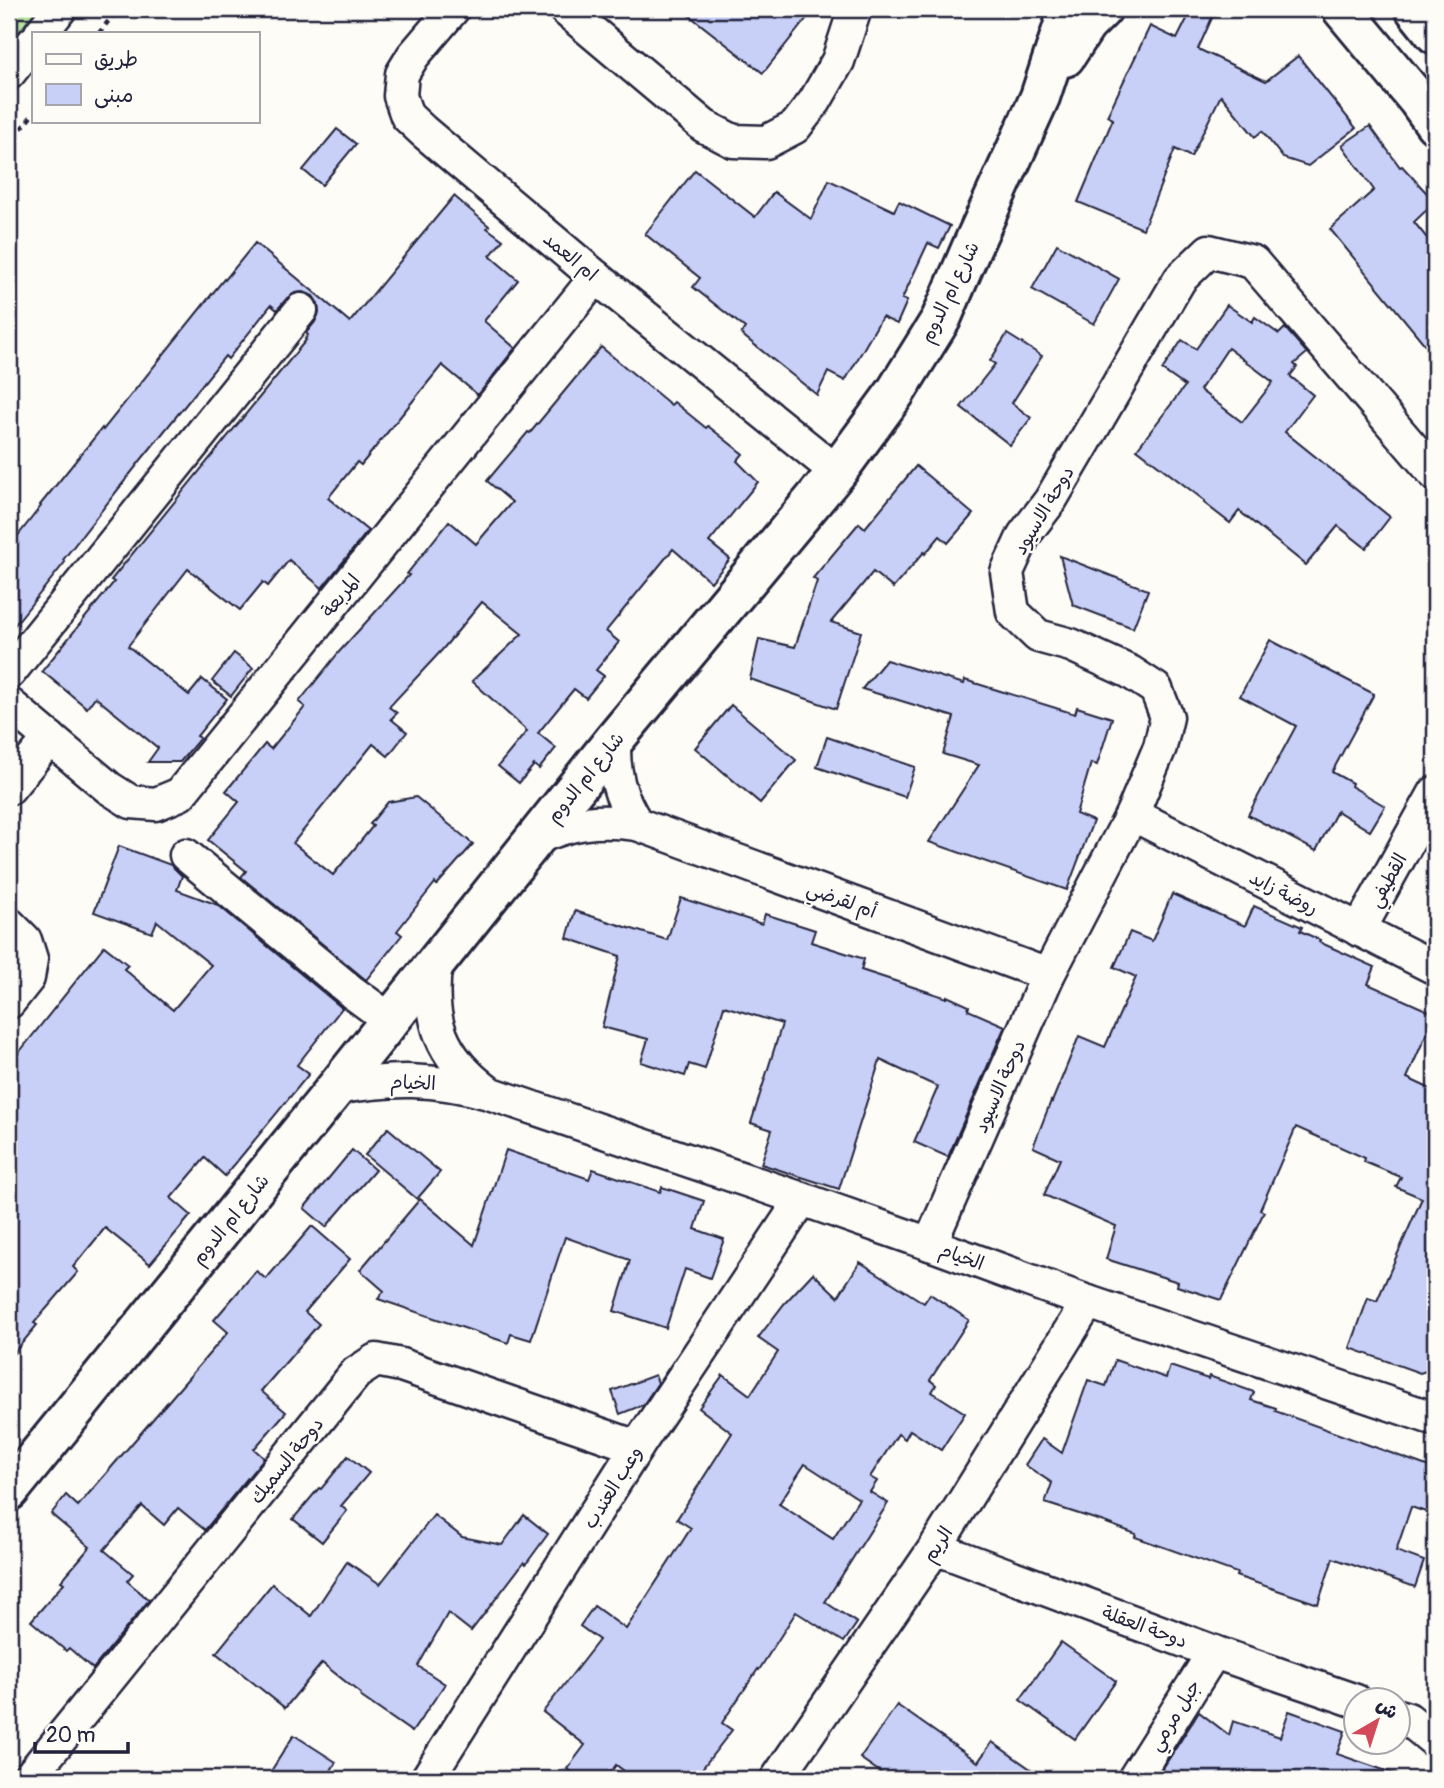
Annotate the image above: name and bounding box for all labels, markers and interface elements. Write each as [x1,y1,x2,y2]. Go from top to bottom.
legend [32,32,259,122]
text: طريق [94,46,138,73]
text: مبنى [94,82,133,109]
street label: ام العمد [537,227,603,288]
street label: شارع ام الدوم [915,238,987,348]
street label: دوحة الاسيود [1008,462,1080,559]
street label: المربعة [316,569,366,622]
street label: شارع ام الدوم [542,727,631,829]
street label: القطيفي [1363,849,1416,914]
street label: روضة زايد [1245,865,1322,920]
street label: أم لقرضي [802,876,880,927]
street label: دوحة الاسيود [969,1036,1031,1137]
street label: الخيام [389,1070,436,1098]
street label: شارع ام الدوم [187,1169,276,1271]
street label: الخيام [935,1238,987,1278]
street label: دوحة السميك [245,1413,329,1509]
street label: وعب العندب [578,1442,648,1533]
street label: الريم [917,1522,960,1568]
street label: دوحة العقلة [1099,1600,1191,1653]
street label: جبل مرمي [1143,1675,1210,1758]
north arrow [1342,1686,1412,1756]
text: ش [1371,1693,1403,1725]
scale bar [35,1711,128,1755]
text: 20 m [46,1722,95,1749]

